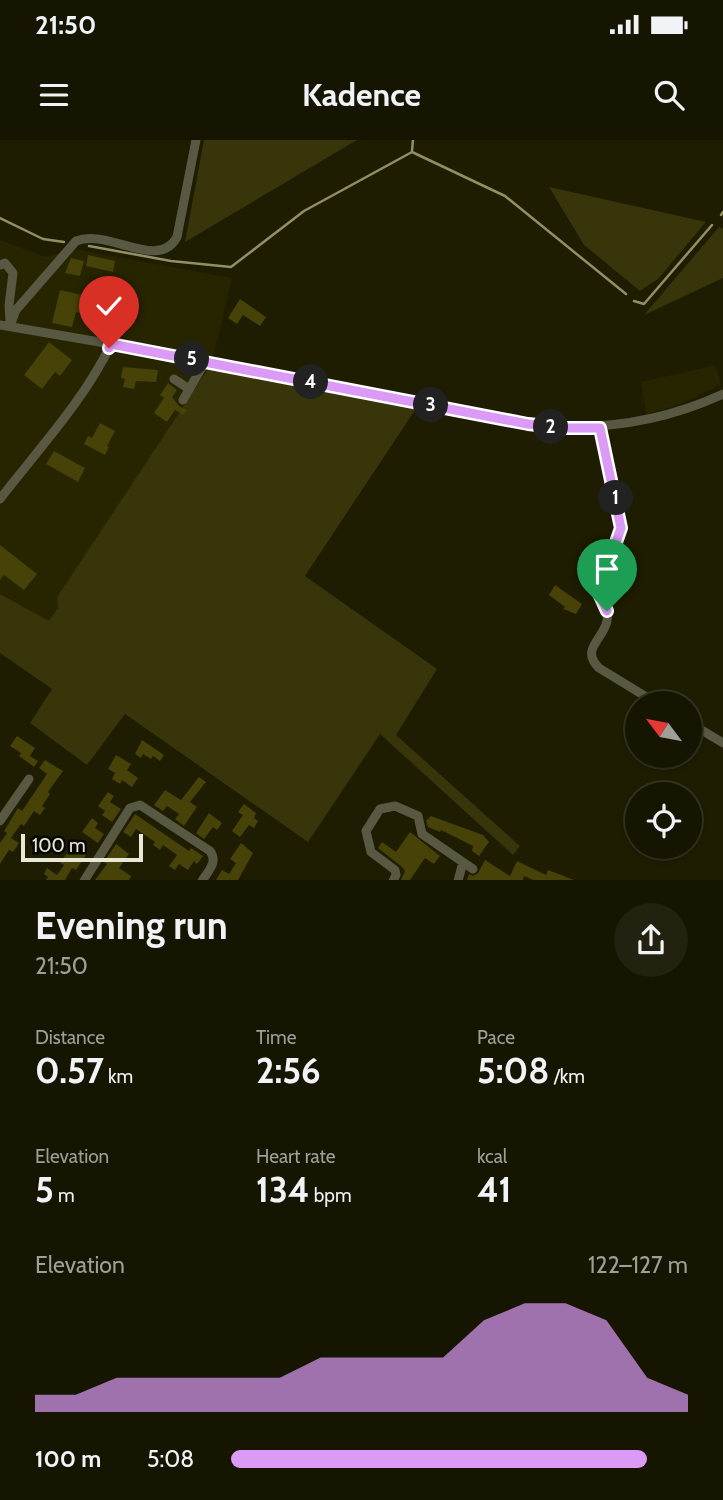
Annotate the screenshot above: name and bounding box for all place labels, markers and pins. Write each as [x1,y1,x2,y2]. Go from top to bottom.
pin [79,276,139,348]
pin: 5 [174,342,210,376]
pin: 4 [294,364,328,400]
pin: 3 [414,387,448,422]
pin: 2 [534,410,568,444]
pin: 1 [598,480,634,516]
pin [577,539,637,611]

